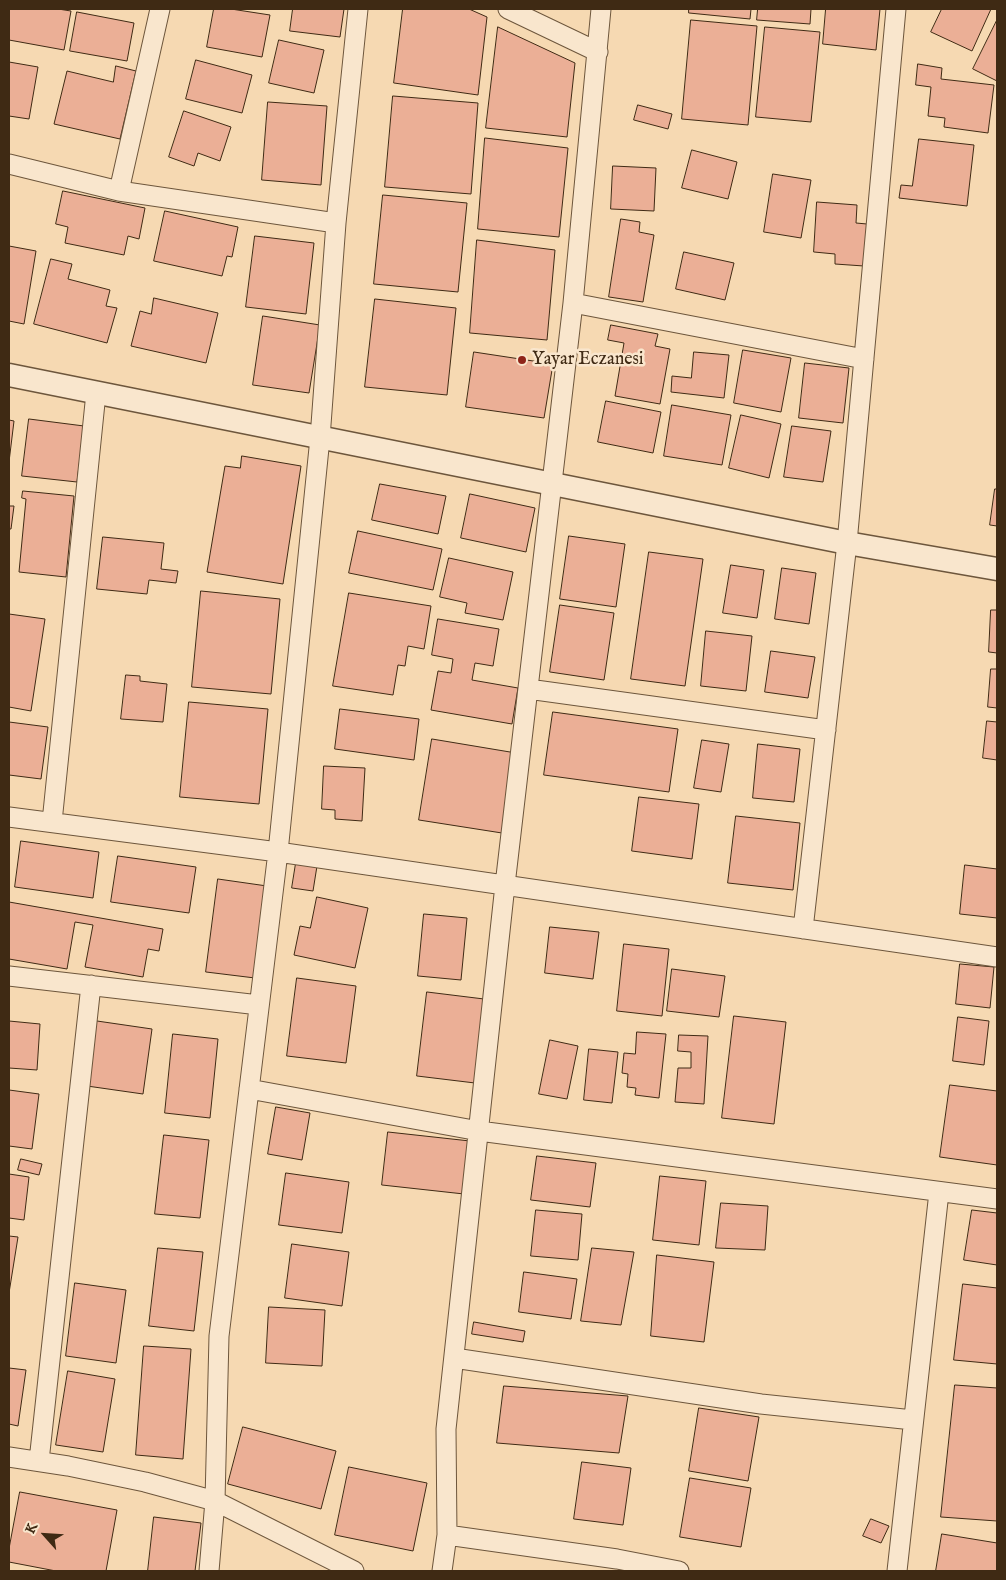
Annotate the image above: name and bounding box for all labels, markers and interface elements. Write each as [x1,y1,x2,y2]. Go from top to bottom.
place label: Yayar Eczanesi [532,349,644,371]
marker: Yayar Eczanesi [516,354,528,366]
north arrow [20,1510,70,1560]
text: K [21,1520,42,1537]

